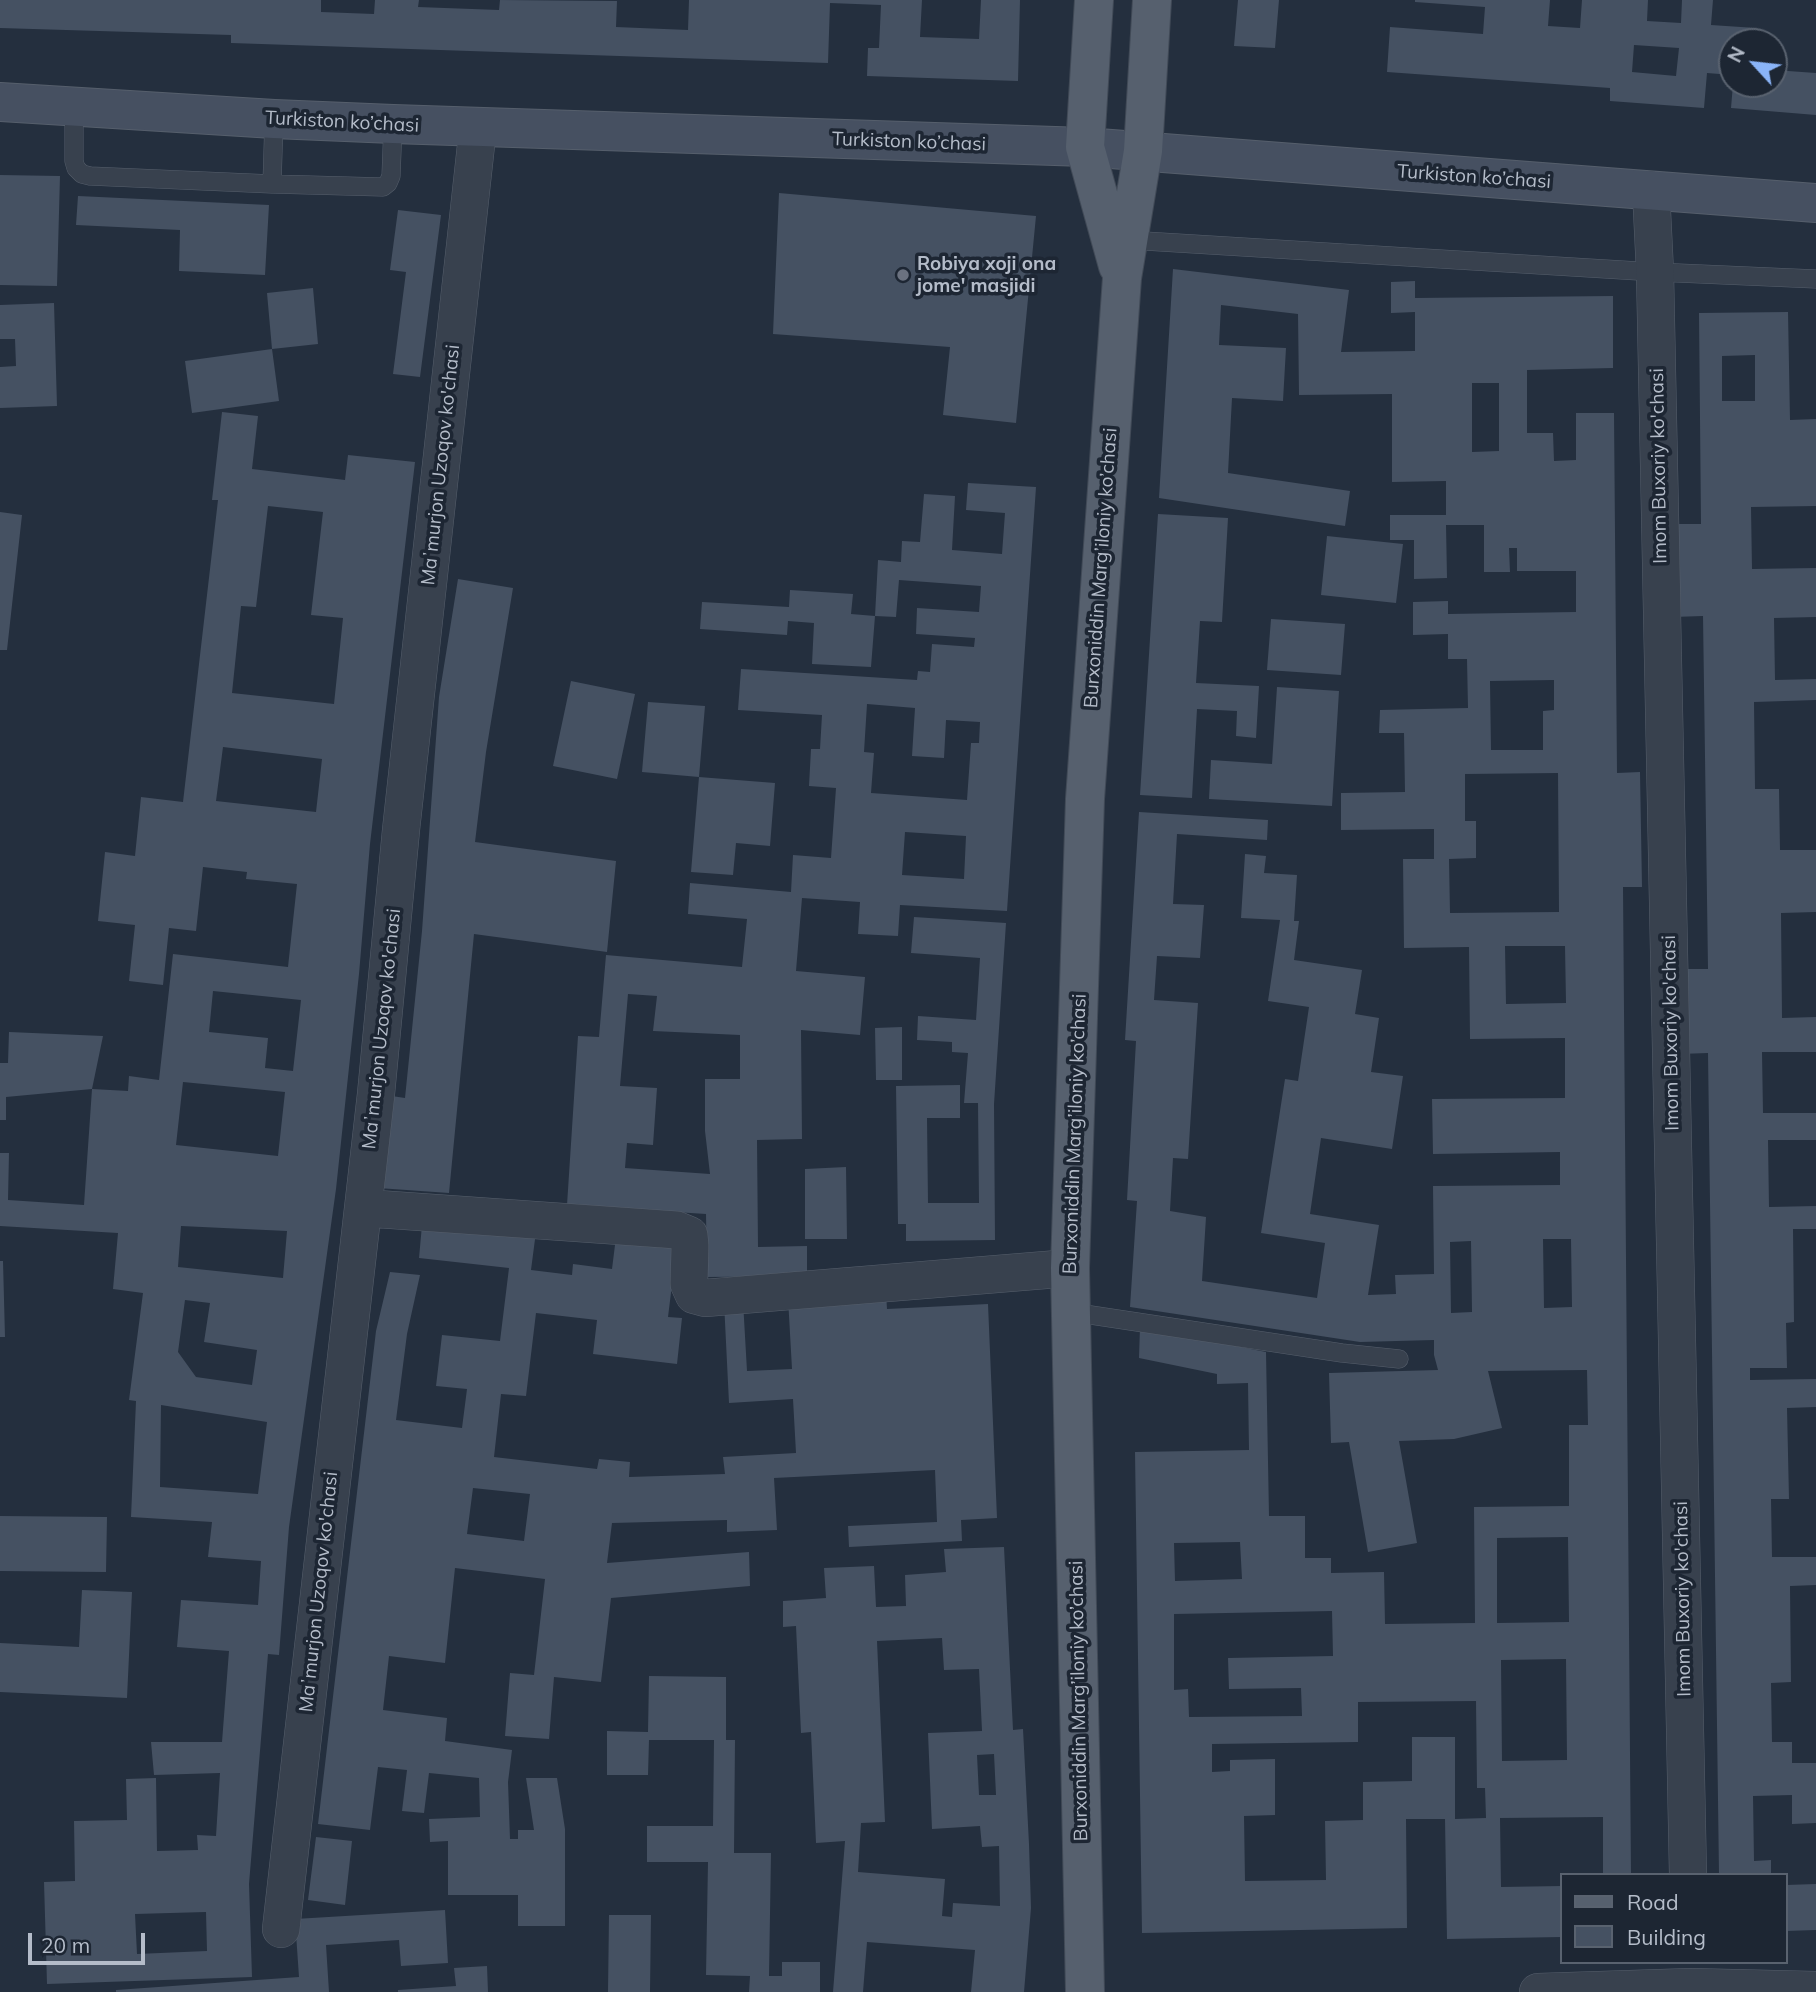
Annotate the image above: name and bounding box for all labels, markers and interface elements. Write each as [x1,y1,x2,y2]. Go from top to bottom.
north arrow [1718,28,1788,98]
text: N [1722,43,1750,66]
street label: Turkiston ko’chasi [264,107,420,137]
street label: Turkiston ko’chasi [832,128,986,156]
street label: Turkiston ko’chasi [1396,160,1552,194]
place label: Robiya xoji ona jome' masjidi [917,253,1056,297]
marker: Robiya xoji ona jome' masjidi [895,267,911,283]
street label: Maʼmurjon Uzoqov ko'chasi [417,344,465,586]
street label: Imom Buxoriy ko'chasi [1646,368,1672,564]
street label: Burxoniddin Marg’iloniy ko’chasi [1080,427,1122,709]
street label: Maʼmurjon Uzoqov ko'chasi [358,908,406,1150]
street label: Imom Buxoriy ko'chasi [1658,935,1684,1131]
street label: Burxoniddin Marg’iloniy ko’chasi [1059,993,1091,1275]
street label: Maʼmurjon Uzoqov ko'chasi [295,1471,343,1713]
street label: Imom Buxoriy ko'chasi [1670,1501,1696,1697]
street label: Burxoniddin Marg’iloniy ko’chasi [1065,1560,1093,1842]
legend [1560,1873,1788,1964]
text: Road [1627,1889,1678,1915]
scale bar [32,1918,149,1962]
text: Building [1627,1924,1706,1950]
text: 20 m [41,1932,90,1958]

